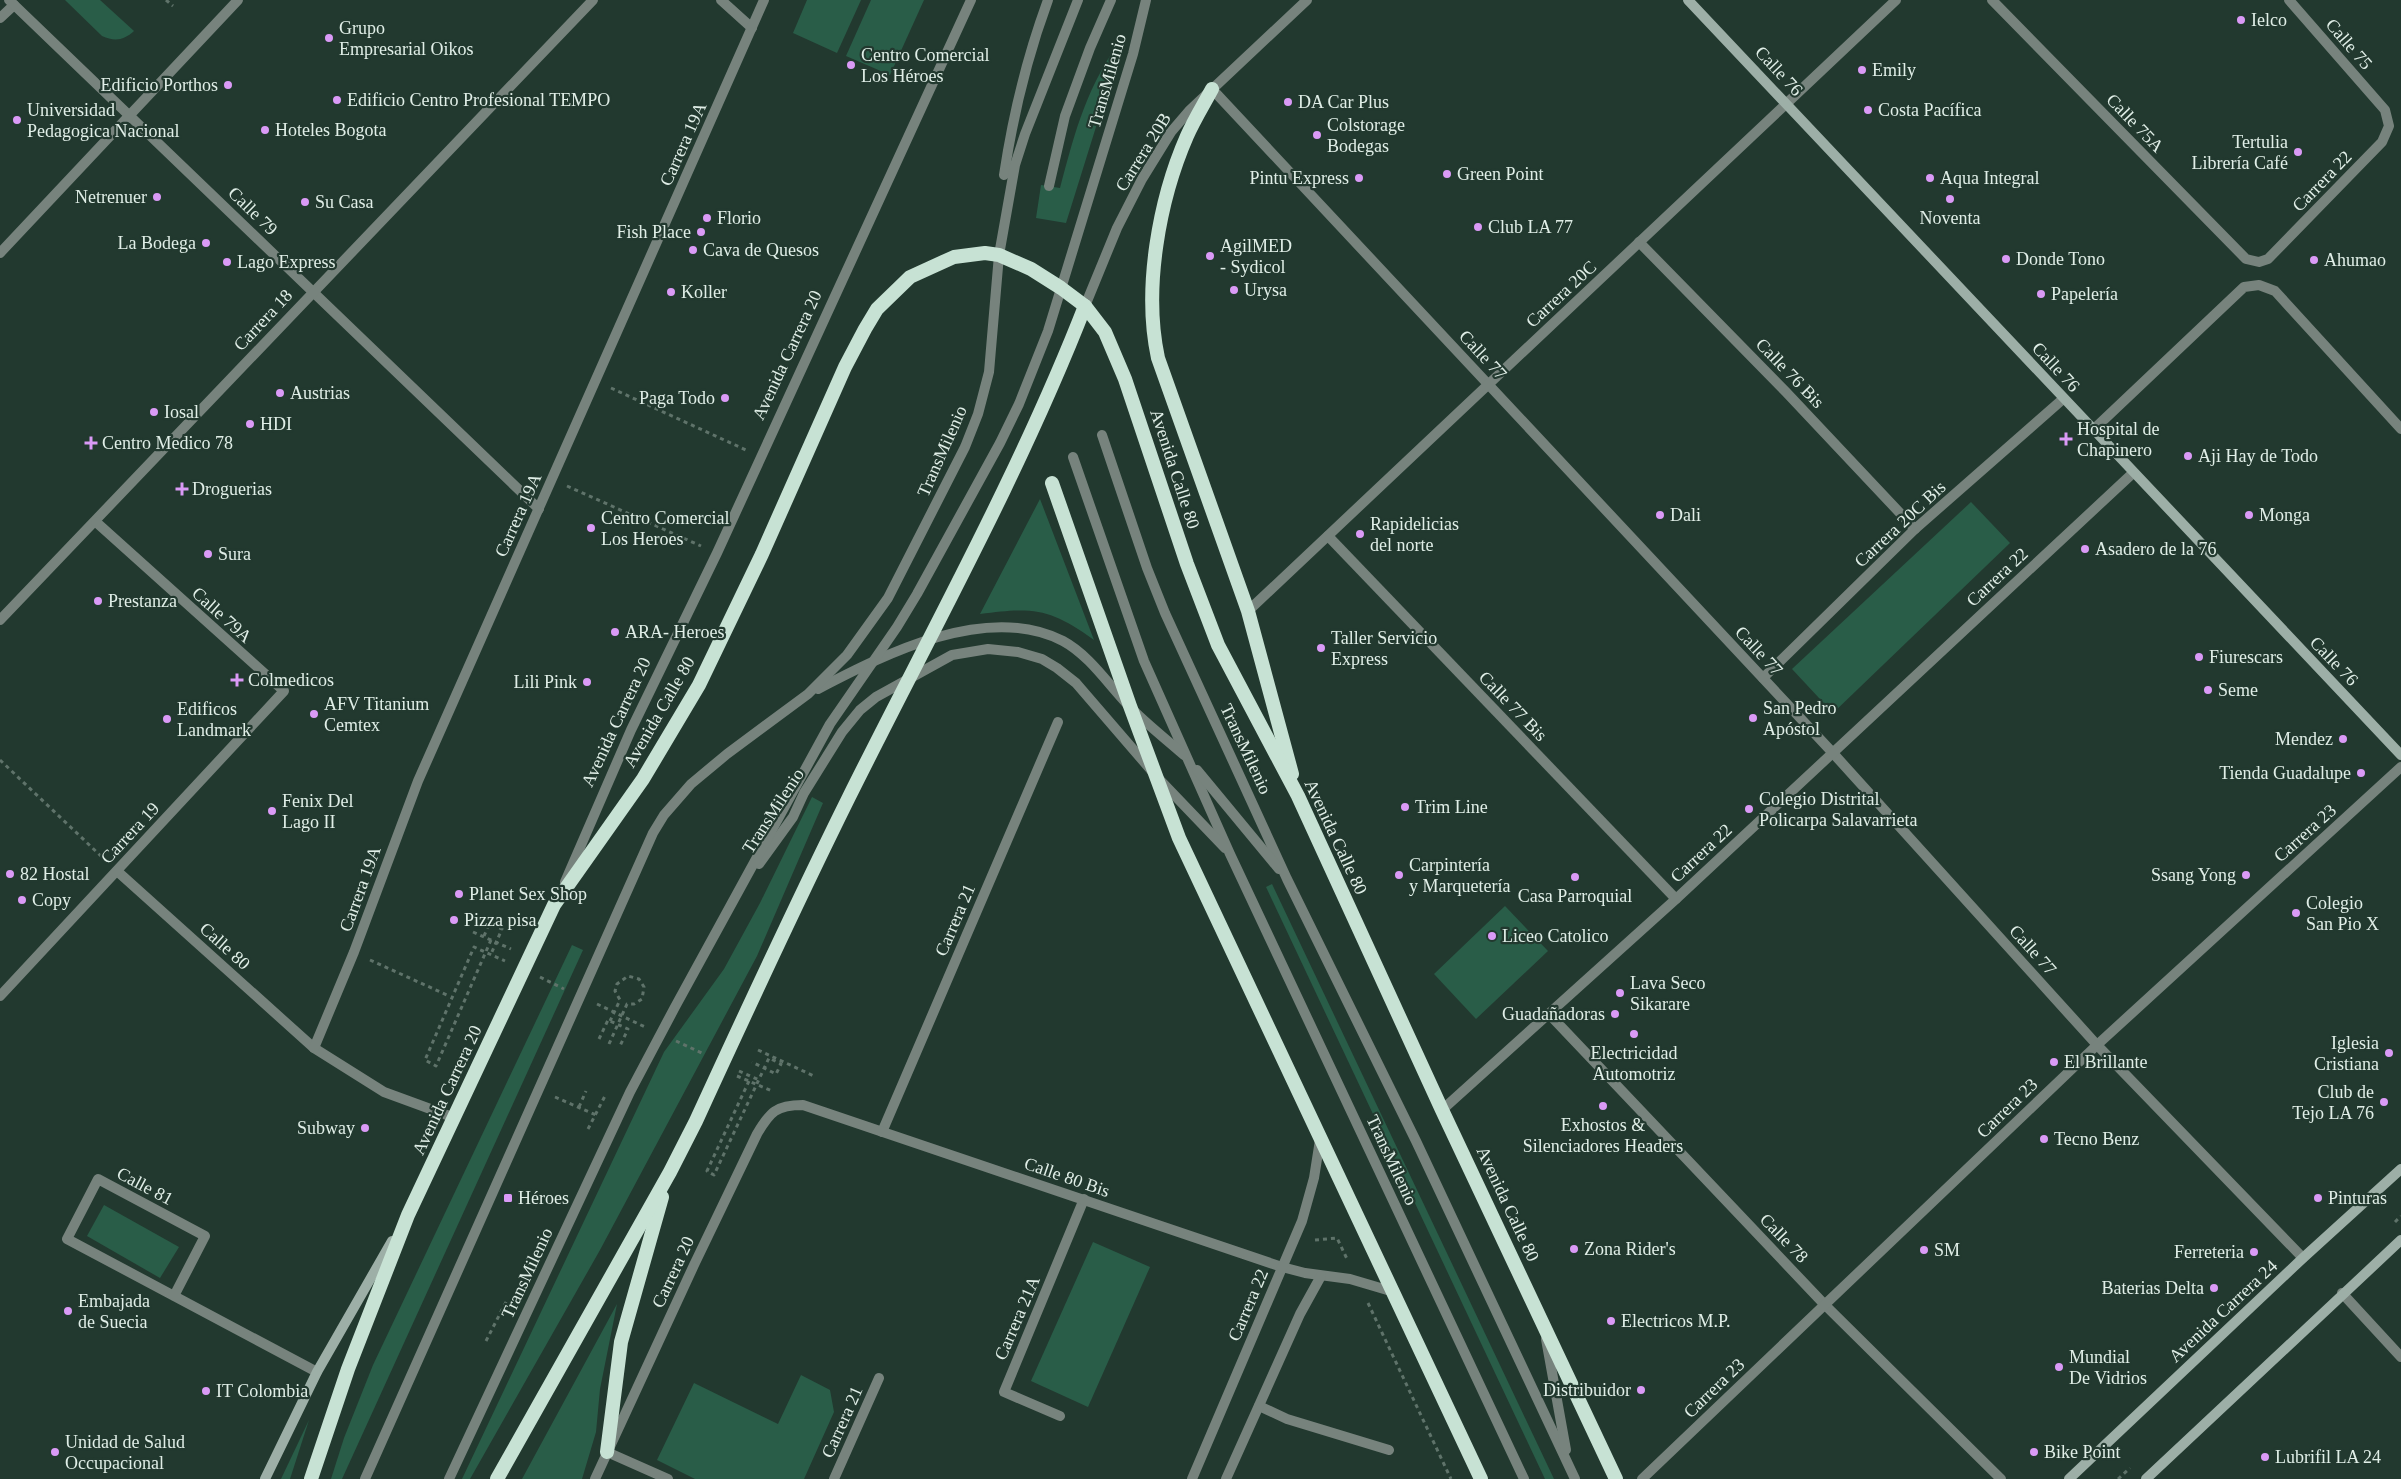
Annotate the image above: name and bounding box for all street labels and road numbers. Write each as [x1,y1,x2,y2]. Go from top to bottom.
street label: Calle 75 [2322,15,2376,73]
street label: TransMilenio [1084,31,1130,131]
street label: Calle 76 [1751,42,1807,100]
street label: Calle 75A [2102,90,2168,156]
street label: Carrera 19A [656,99,710,189]
street label: Carrera 20B [1111,109,1175,195]
street label: Carrera 22 [2288,147,2356,215]
street label: Calle 79 [224,183,282,239]
street label: Carrera 20C [1522,257,1600,331]
street label: Carrera 18 [230,285,296,355]
street label: Avenida Carrera 20 [748,287,826,423]
street label: Calle 77 [1455,326,1511,384]
street label: Calle 76 Bis [1752,334,1828,412]
street label: Calle 76 [2028,338,2084,396]
street label: TransMilenio [913,402,971,500]
street label: Avenida Calle 80 [1146,407,1204,531]
street label: Carrera 19A [491,470,545,560]
street label: Carrera 20C Bis [1850,477,1950,571]
street label: Carrera 22 [1962,544,2032,610]
street label: Calle 79A [188,583,256,647]
street label: Calle 77 [1731,622,1787,680]
street label: Calle 76 [2306,632,2362,690]
street label: Avenida Calle 80 [619,653,699,771]
street label: Avenida Carrera 20 [577,654,655,790]
street label: Calle 77 Bis [1475,667,1551,745]
street label: TransMilenio [1216,701,1276,797]
street label: TransMilenio [738,765,808,857]
street label: Avenida Calle 80 [1301,776,1371,898]
street label: Carrera 19 [97,798,163,868]
street label: Carrera 23 [2270,800,2340,866]
street label: Carrera 22 [1666,820,1736,886]
street label: Carrera 19A [335,844,385,934]
street label: Carrera 21 [931,881,979,959]
street label: Calle 80 [196,918,254,974]
street label: Calle 77 [2005,921,2061,979]
street label: Avenida Carrera 20 [408,1022,486,1158]
street label: Carrera 23 [1973,1074,2041,1142]
street label: TransMilenio [1362,1112,1422,1208]
street label: Avenida Calle 80 [1473,1143,1543,1265]
street label: Calle 80 Bis [1022,1153,1112,1201]
street label: Calle 81 [114,1163,176,1209]
street label: Calle 78 [1756,1209,1812,1267]
street label: TransMilenio [497,1225,557,1321]
street label: Carrera 20 [648,1233,698,1311]
street label: Avenida Carrera 24 [2165,1256,2281,1366]
street label: Carrera 22 [1224,1266,1272,1344]
street label: Carrera 21A [990,1273,1044,1363]
street label: Carrera 23 [1680,1354,1748,1422]
street label: Carrera 21 [817,1383,867,1461]

